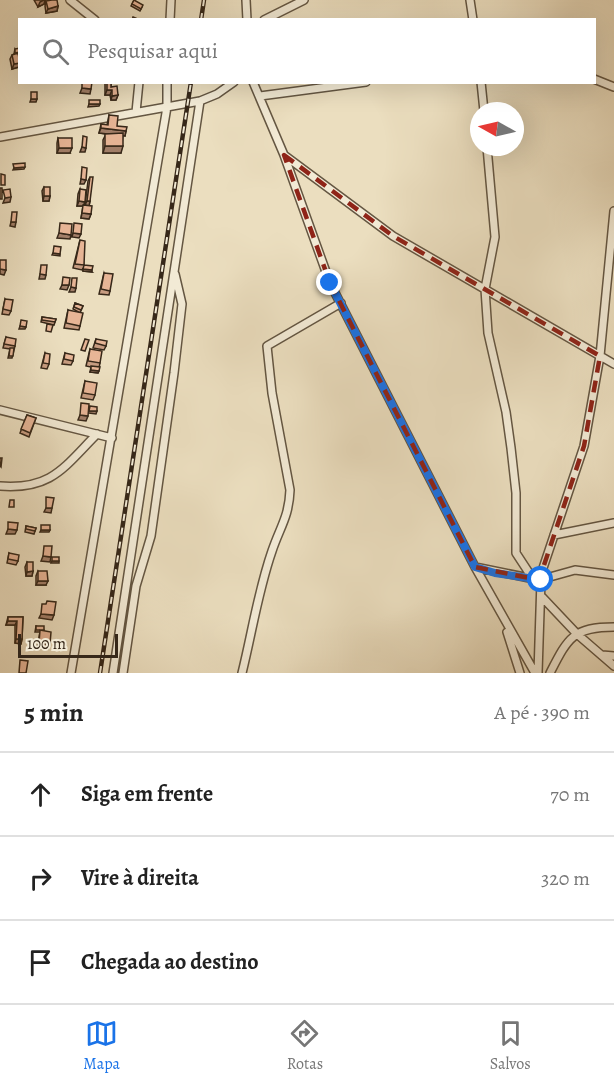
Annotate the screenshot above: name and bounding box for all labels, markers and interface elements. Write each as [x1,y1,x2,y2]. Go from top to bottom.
search box [18,18,596,84]
icon: search [39,35,72,68]
text: Pesquisar aqui [87,36,218,66]
north arrow [470,102,524,156]
route end [316,269,342,295]
route start [527,566,553,592]
scale bar [18,631,118,658]
text: 100 m [27,633,66,655]
text: 5 min [24,695,84,730]
text: A pé · 390 m [494,699,590,726]
icon: ahead [24,778,57,811]
text: Siga em frente [81,779,213,809]
text: 70 m [550,781,590,808]
icon: right [24,862,57,895]
text: Vire à direita [81,863,199,893]
text: 320 m [541,865,590,892]
icon: arrive [24,946,57,979]
text: Chegada ao destino [81,947,259,977]
tab: Mapa [83,1017,120,1075]
tab: Rotas [287,1017,323,1075]
tab: Salvos [490,1017,531,1075]

